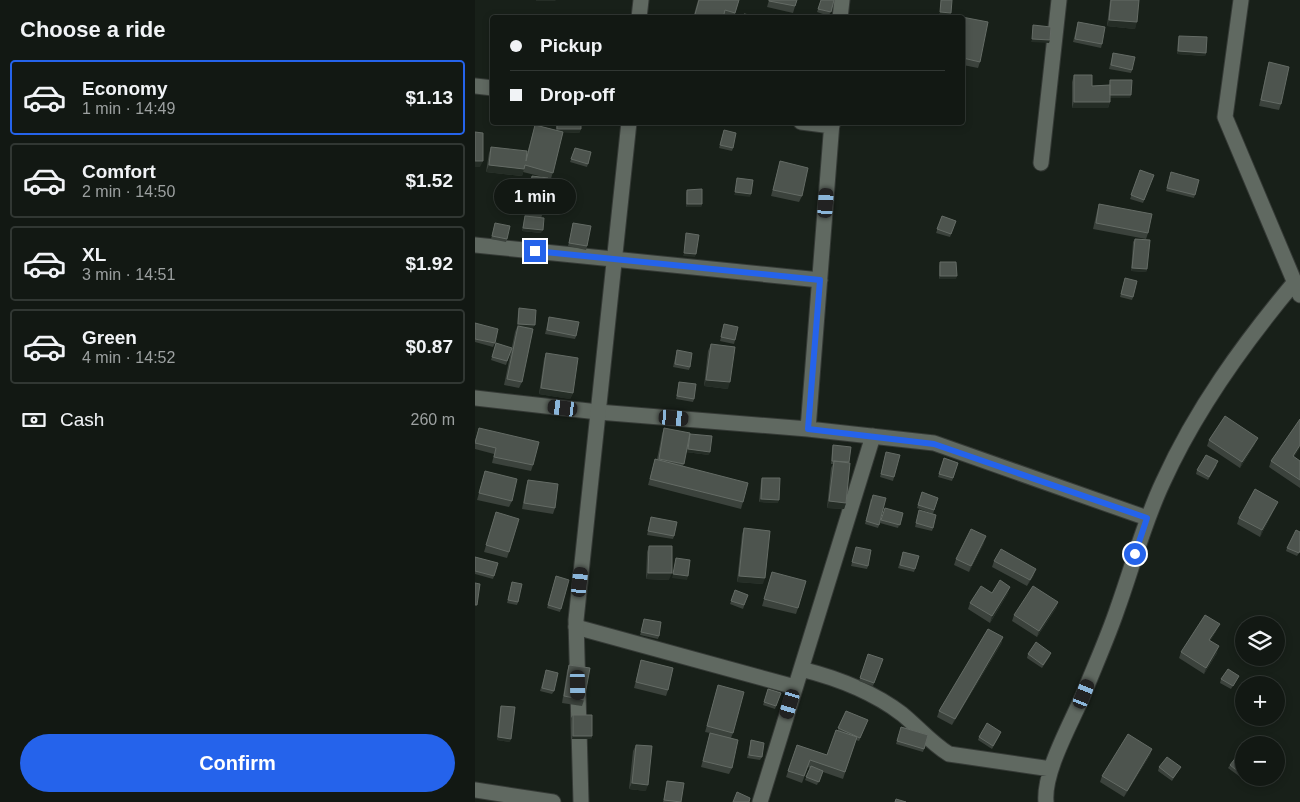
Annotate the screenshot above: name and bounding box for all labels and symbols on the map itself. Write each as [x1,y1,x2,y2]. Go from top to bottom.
callout: 1 min [494,178,576,214]
car [817,188,834,218]
route end [524,240,546,262]
car [547,399,578,417]
car [658,409,689,427]
route start [1124,543,1146,565]
car [570,566,589,598]
car [570,670,585,700]
car [1071,677,1096,711]
car [778,687,801,721]

